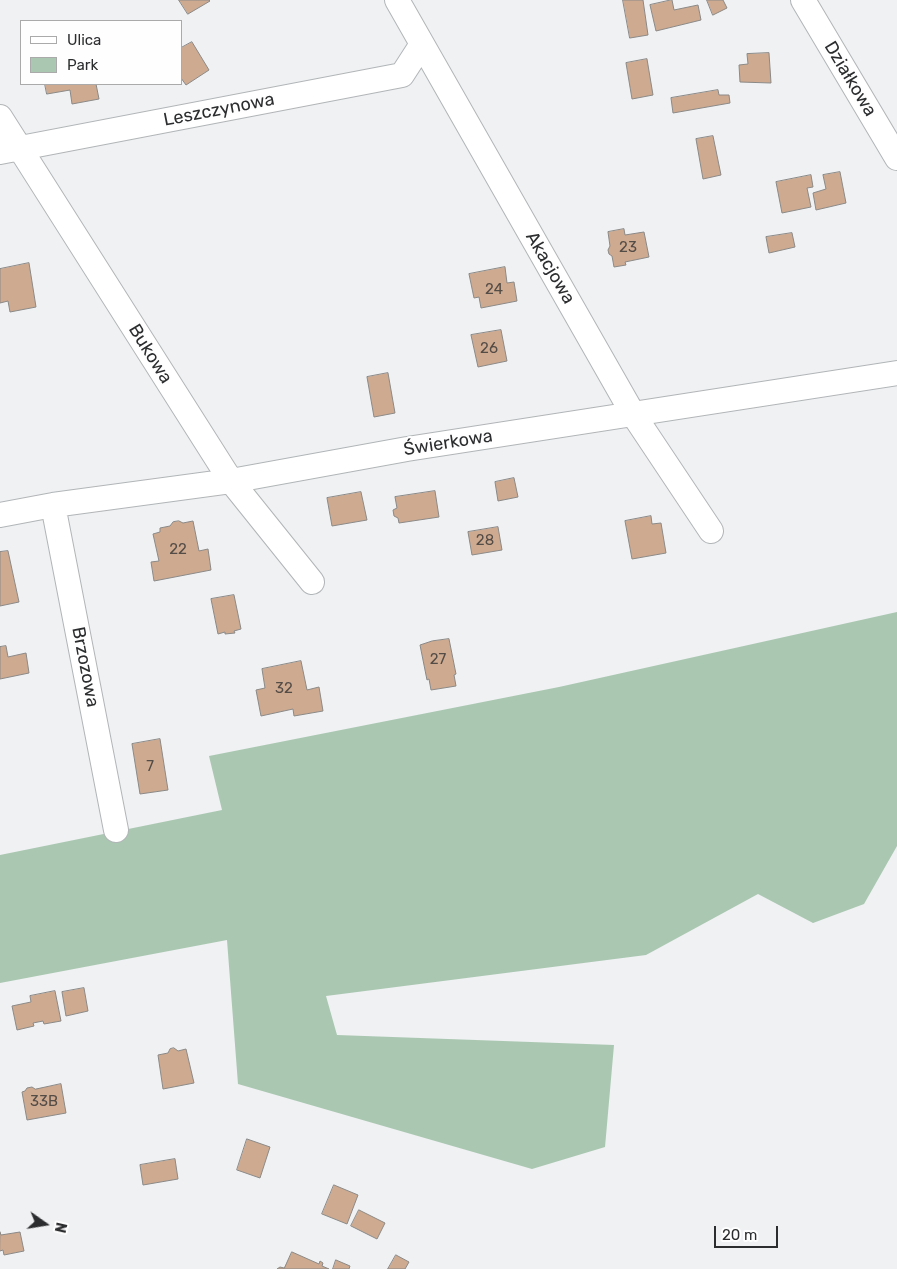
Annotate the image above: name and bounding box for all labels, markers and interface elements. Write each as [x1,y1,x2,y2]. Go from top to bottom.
legend [20,20,182,85]
text: Ulica [67,31,101,49]
street label: Działkowa [819,37,881,121]
text: Park [67,56,98,74]
street label: Leszczynowa [162,89,276,131]
street label: Akacjowa [521,228,579,308]
house number: 23 [619,239,637,257]
house number: 24 [485,281,503,299]
street label: Bukowa [123,320,177,388]
house number: 26 [480,340,498,358]
street label: Świerkowa [402,425,494,461]
house number: 28 [476,532,494,550]
house number: 22 [169,541,187,559]
street label: Brzozowa [67,625,103,709]
house number: 27 [430,651,446,669]
house number: 32 [275,680,293,698]
house number: 7 [146,758,154,776]
house number: 33B [30,1093,58,1111]
north arrow [20,1199,70,1249]
scale bar [717,1216,781,1248]
text: N [51,1221,70,1234]
text: 20 m [722,1226,757,1244]

